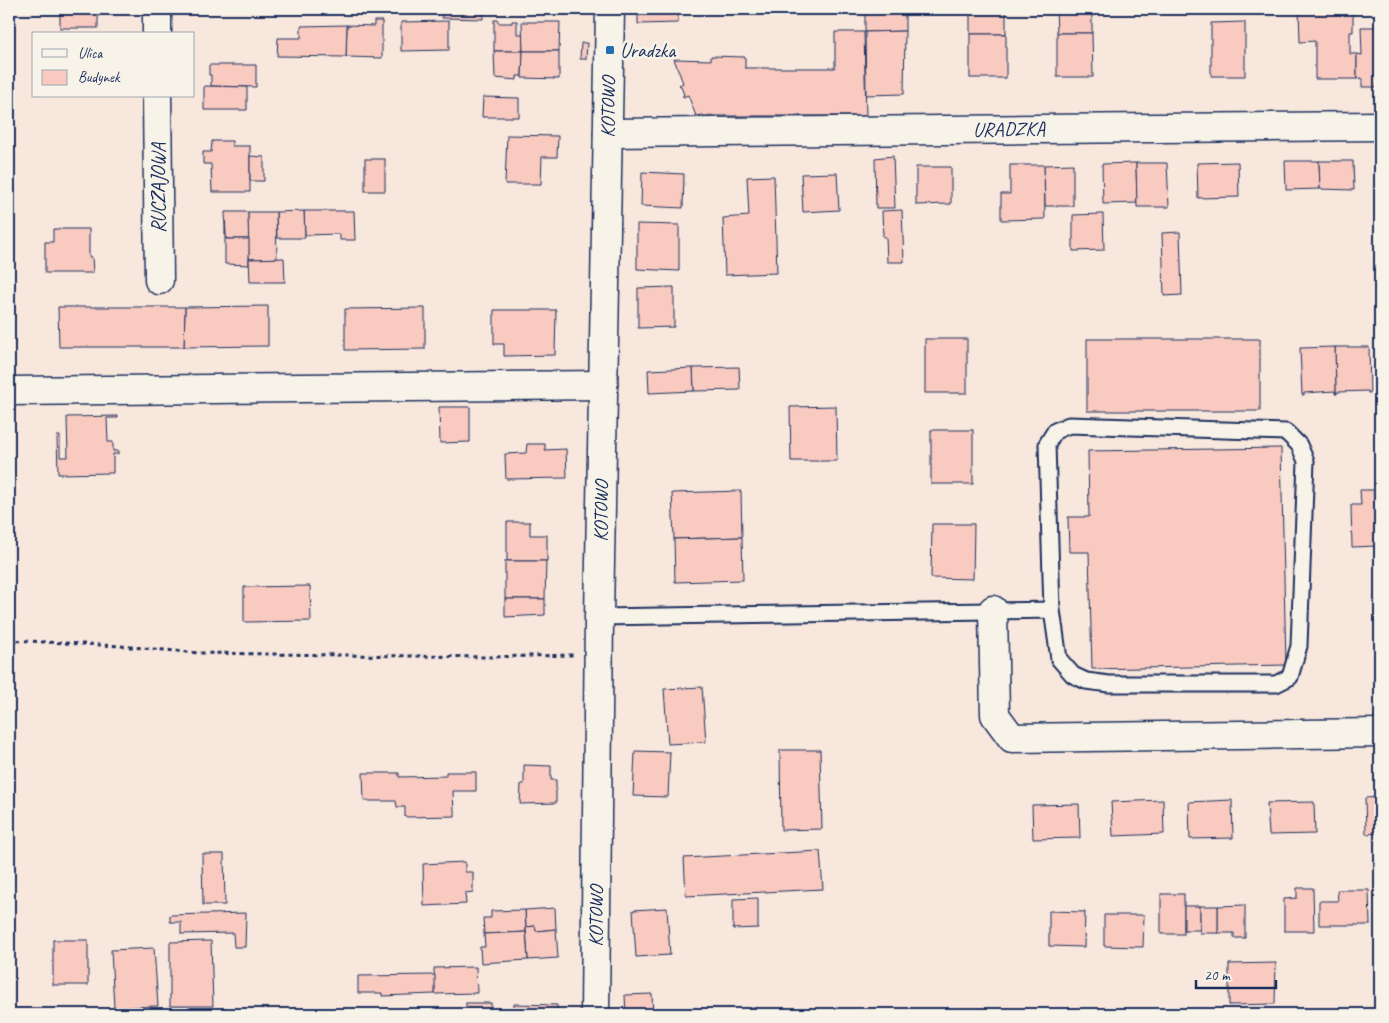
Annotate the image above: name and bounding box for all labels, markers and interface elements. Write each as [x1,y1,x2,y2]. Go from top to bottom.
legend [32,32,195,98]
place label: Uradzka [620,38,677,63]
text: Ulica [78,44,103,63]
marker: Uradzka [604,44,616,56]
text: Budynek [78,68,121,87]
street label: KOTOWO [595,74,621,138]
street label: URADZKA [973,116,1046,142]
street label: RUCZAJOWA [146,142,171,233]
street label: KOTOWO [588,478,614,542]
street label: KOTOWO [583,883,609,947]
scale bar [1196,958,1276,990]
text: 20 m [1204,966,1231,985]

